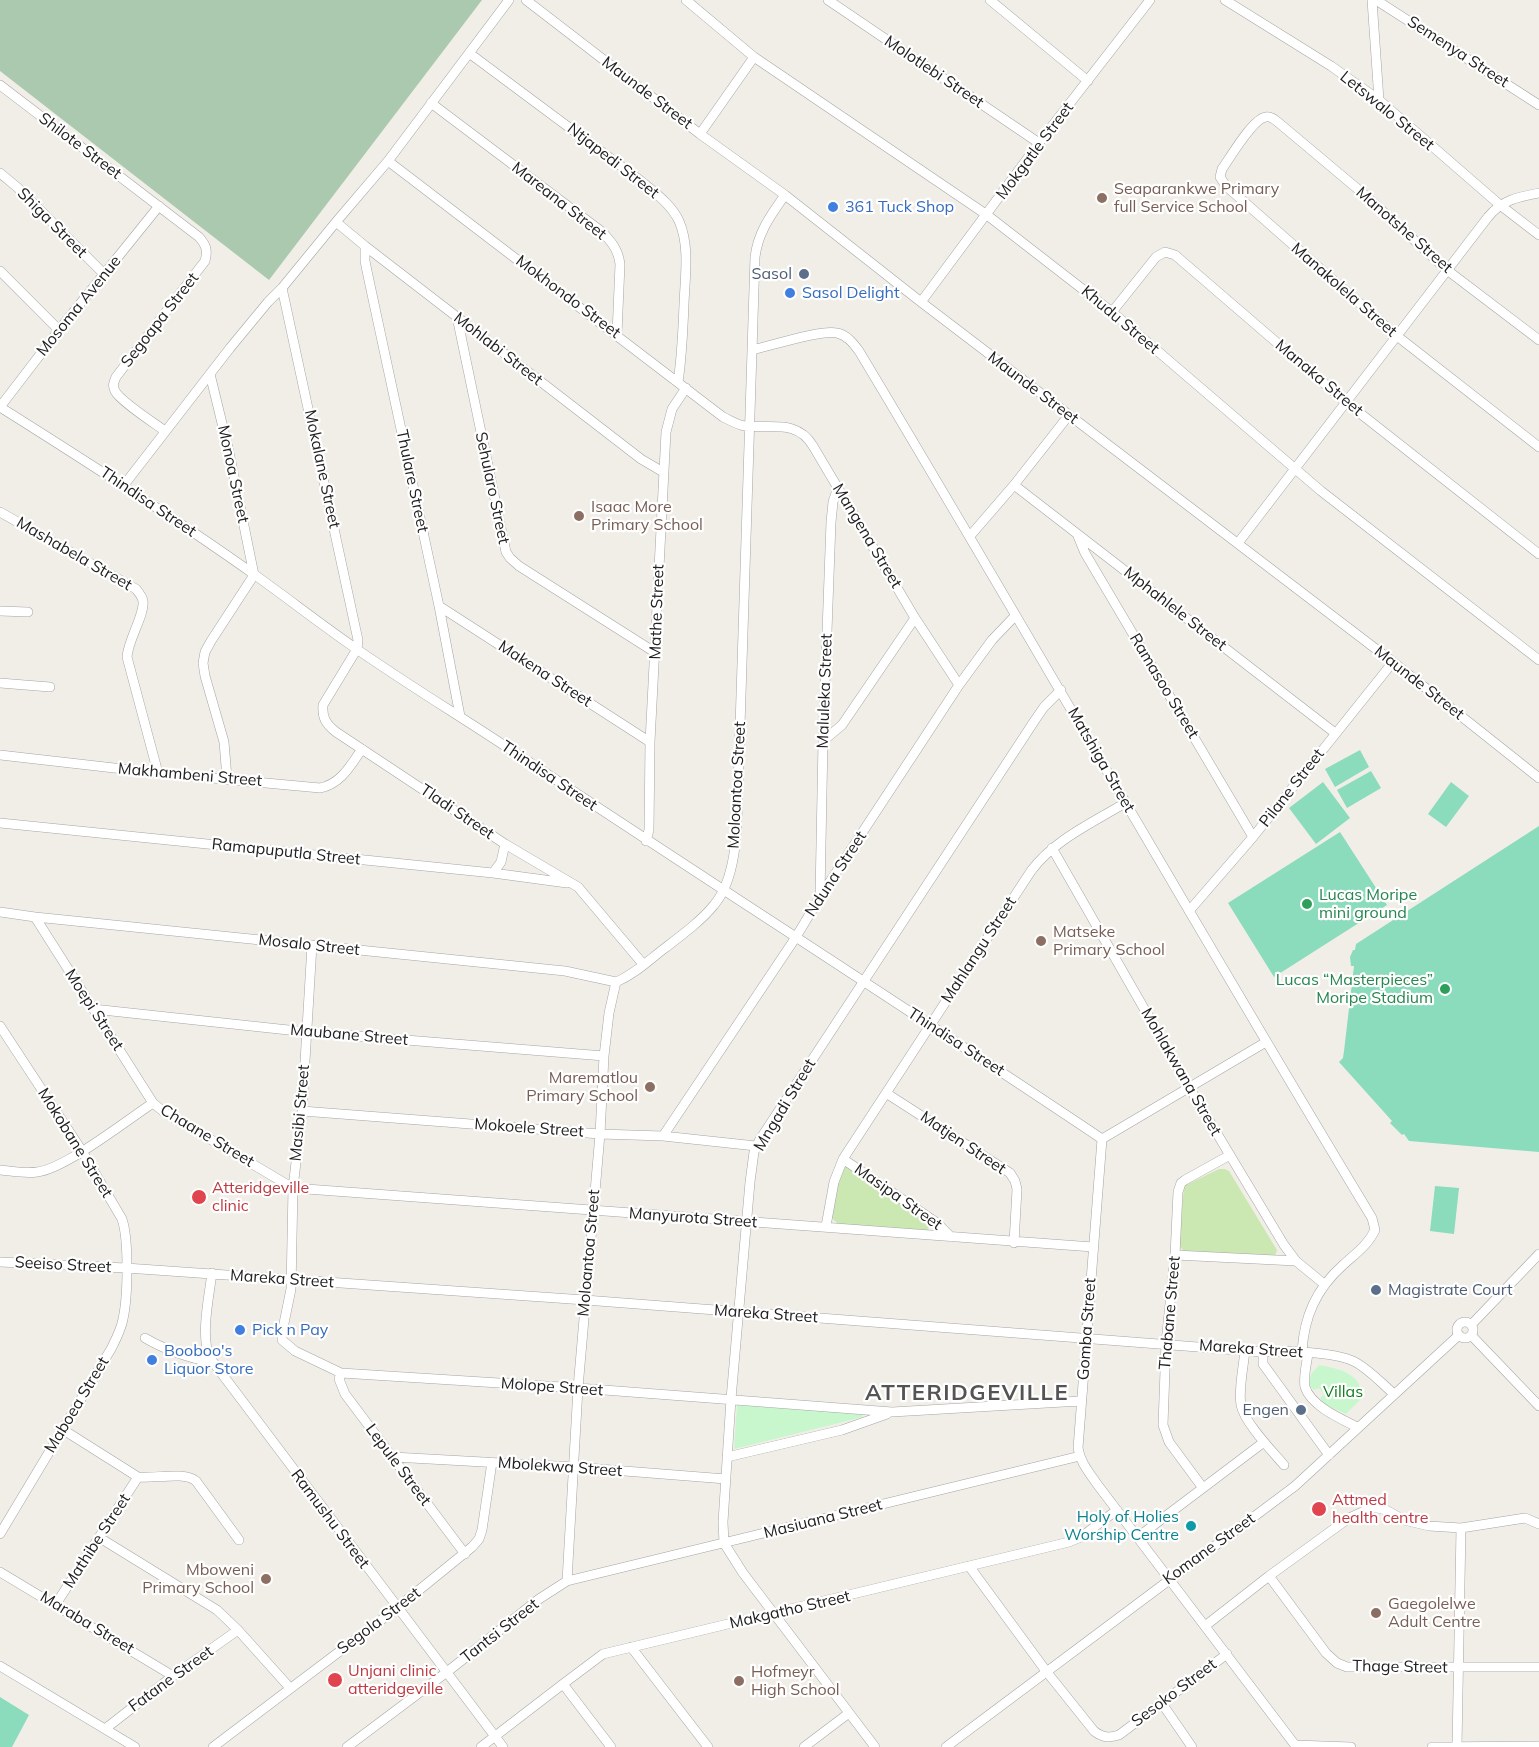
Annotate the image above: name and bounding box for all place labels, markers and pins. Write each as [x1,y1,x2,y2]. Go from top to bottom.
place label: Seaparankwe Primary full Service School [1114,179,1279,217]
marker: Seaparankwe Primary full Service School [1095,191,1109,205]
place label: 361 Tuck Shop [845,197,954,217]
marker: 361 Tuck Shop [826,200,840,214]
place label: Sasol [752,264,792,284]
marker: Sasol [797,267,811,281]
place label: Sasol Delight [802,283,900,303]
marker: Sasol Delight [783,286,797,300]
place label: Isaac More Primary School [591,497,703,535]
marker: Isaac More Primary School [572,509,586,523]
place label: Lucas Moripe mini ground [1319,885,1417,923]
marker: Lucas Moripe mini ground [1300,897,1314,911]
place label: Matseke Primary School [1053,922,1165,960]
marker: Matseke Primary School [1034,934,1048,948]
place label: Lucas “Masterpieces” Moripe Stadium [1276,970,1433,1008]
marker: Lucas “Masterpieces” Moripe Stadium [1438,982,1452,996]
place label: Marematlou Primary School [526,1068,638,1106]
marker: Marematlou Primary School [643,1080,657,1094]
place label: Atteridgeville clinic [212,1178,309,1216]
marker: Atteridgeville clinic [190,1188,208,1206]
place label: Magistrate Court [1388,1280,1513,1300]
marker: Magistrate Court [1369,1283,1383,1297]
place label: Pick n Pay [252,1320,328,1340]
marker: Pick n Pay [233,1323,247,1337]
place label: Booboo's Liquor Store [164,1341,253,1379]
marker: Booboo's Liquor Store [145,1353,159,1367]
place label: Engen [1242,1400,1289,1420]
marker: Engen [1294,1403,1308,1417]
place label: Attmed health centre [1332,1490,1428,1528]
marker: Attmed health centre [1310,1500,1328,1518]
place label: Holy of Holies Worship Centre [1064,1507,1179,1545]
marker: Holy of Holies Worship Centre [1184,1519,1198,1533]
place label: Mboweni Primary School [142,1560,254,1598]
marker: Mboweni Primary School [259,1572,273,1586]
place label: Gaegolelwe Adult Centre [1388,1594,1481,1632]
marker: Gaegolelwe Adult Centre [1369,1606,1383,1620]
place label: Unjani clinic atteridgeville [348,1661,443,1699]
place label: Hofmeyr High School [751,1662,840,1700]
marker: Unjani clinic atteridgeville [326,1671,344,1689]
marker: Hofmeyr High School [732,1674,746,1688]

